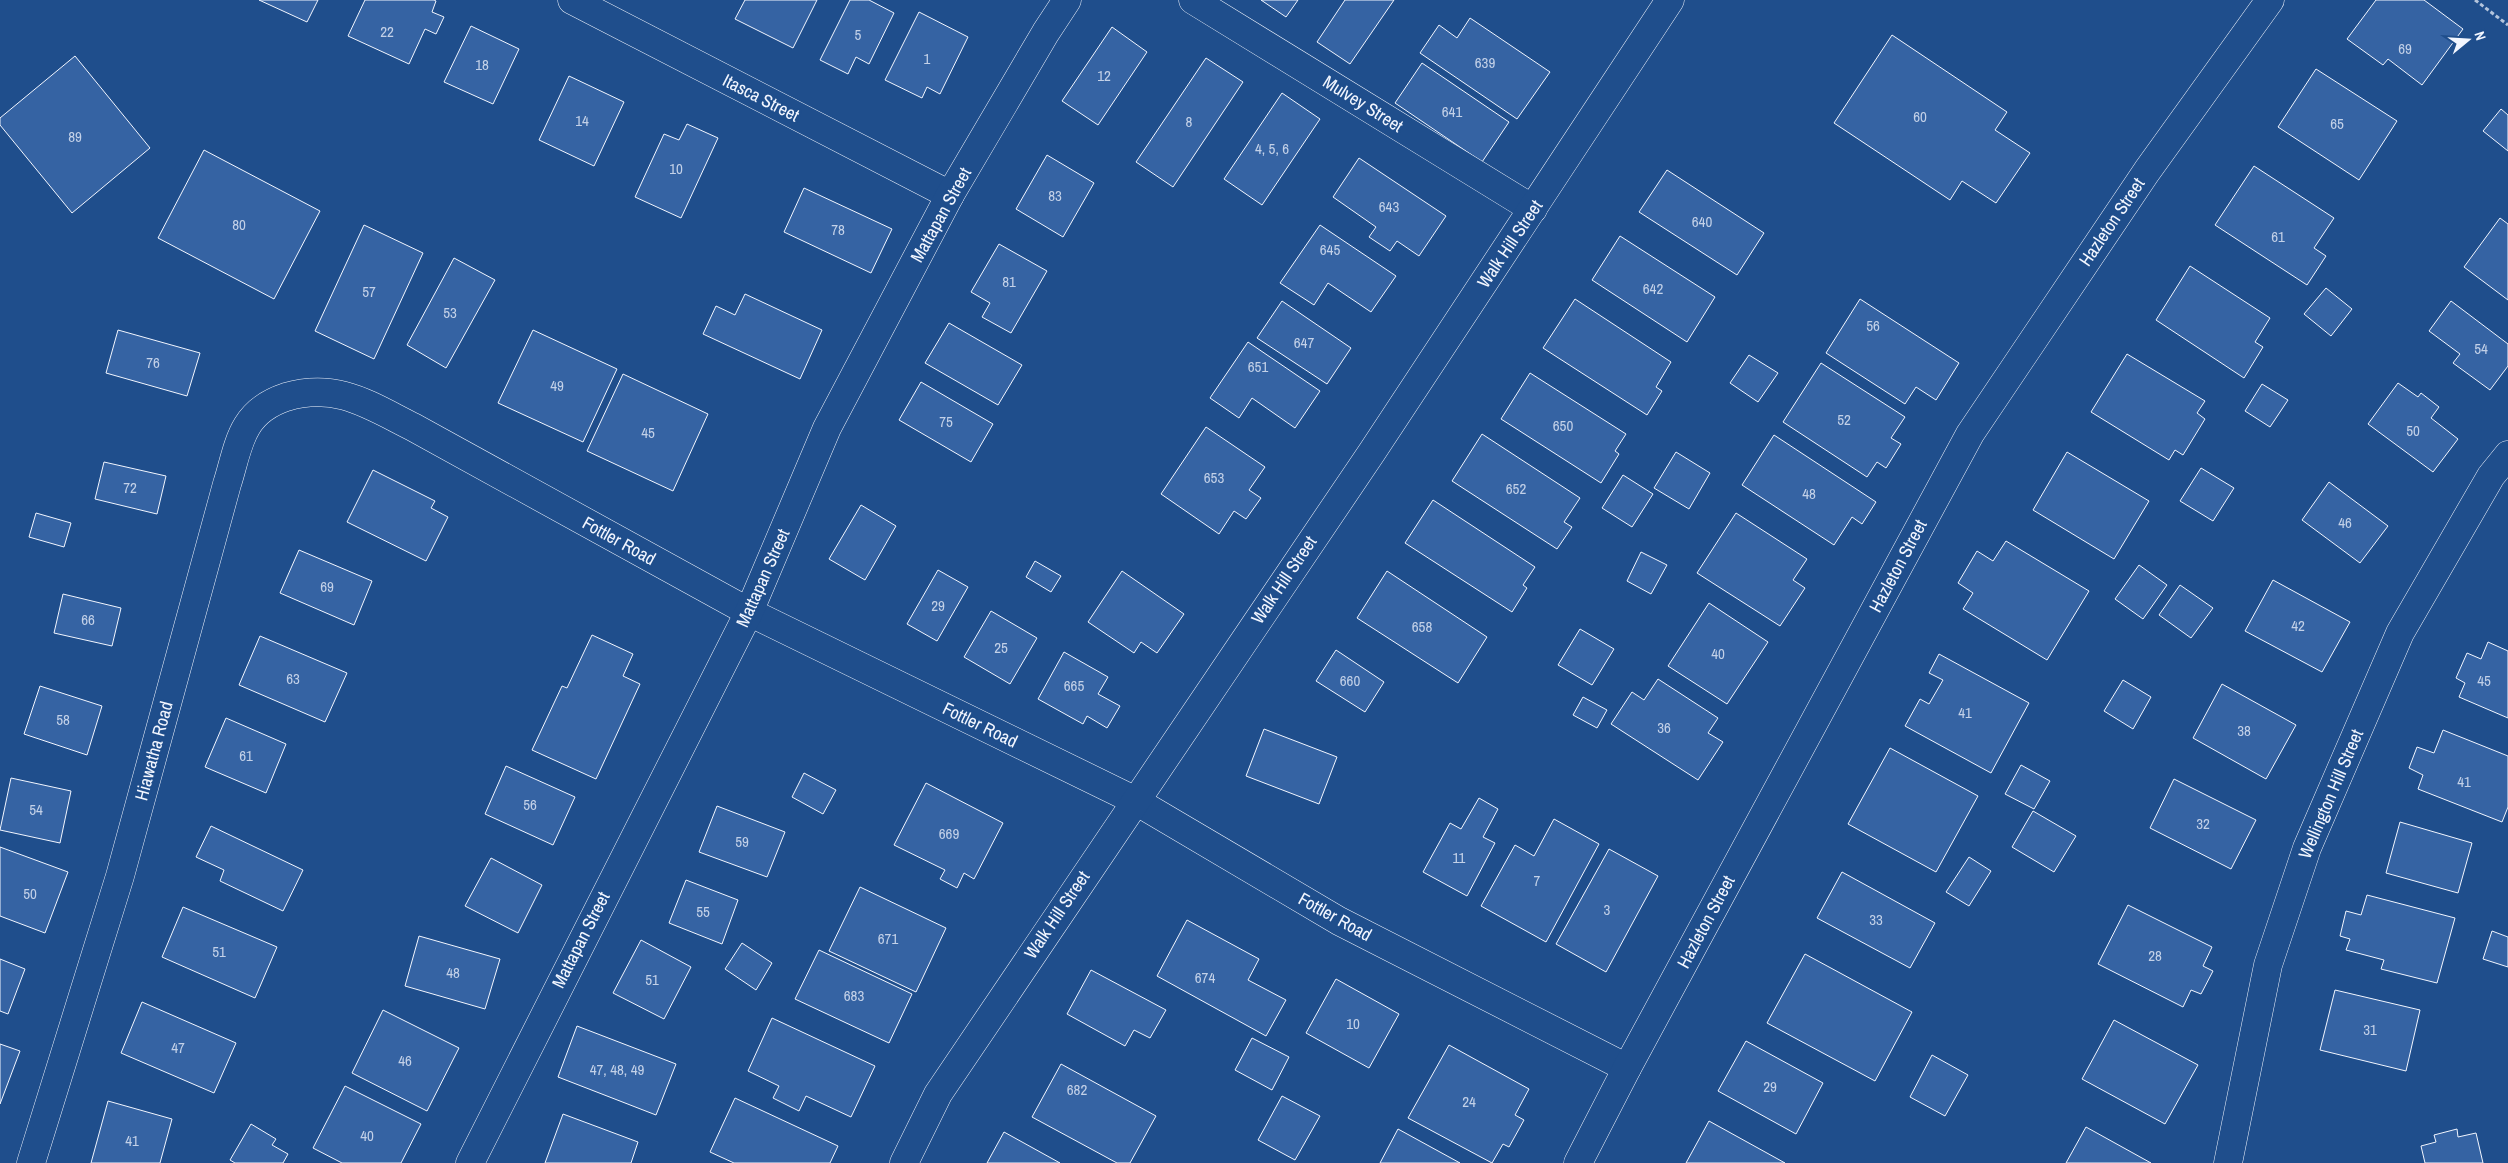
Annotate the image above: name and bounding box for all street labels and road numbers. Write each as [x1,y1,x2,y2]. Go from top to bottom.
street label: Itasca Street [719,68,804,128]
street label: Mulvey Street [1318,69,1408,138]
street label: Mattapan Street [904,163,977,267]
street label: Hazleton Street [2073,173,2150,271]
street label: Walk Hill Street [1471,195,1548,293]
street label: Fottler Road [578,510,661,571]
street label: Hazleton Street [1863,515,1932,617]
street label: Mattapan Street [730,525,795,631]
street label: Walk Hill Street [1245,531,1322,629]
street label: Fottler Road [939,696,1022,753]
street label: Hiawatha Road [128,698,179,803]
street label: Wellington Hill Street [2292,725,2369,862]
street label: Walk Hill Street [1018,866,1095,964]
street label: Hazleton Street [1671,871,1740,973]
street label: Fottler Road [1294,886,1377,947]
street label: Mattapan Street [546,887,616,992]

